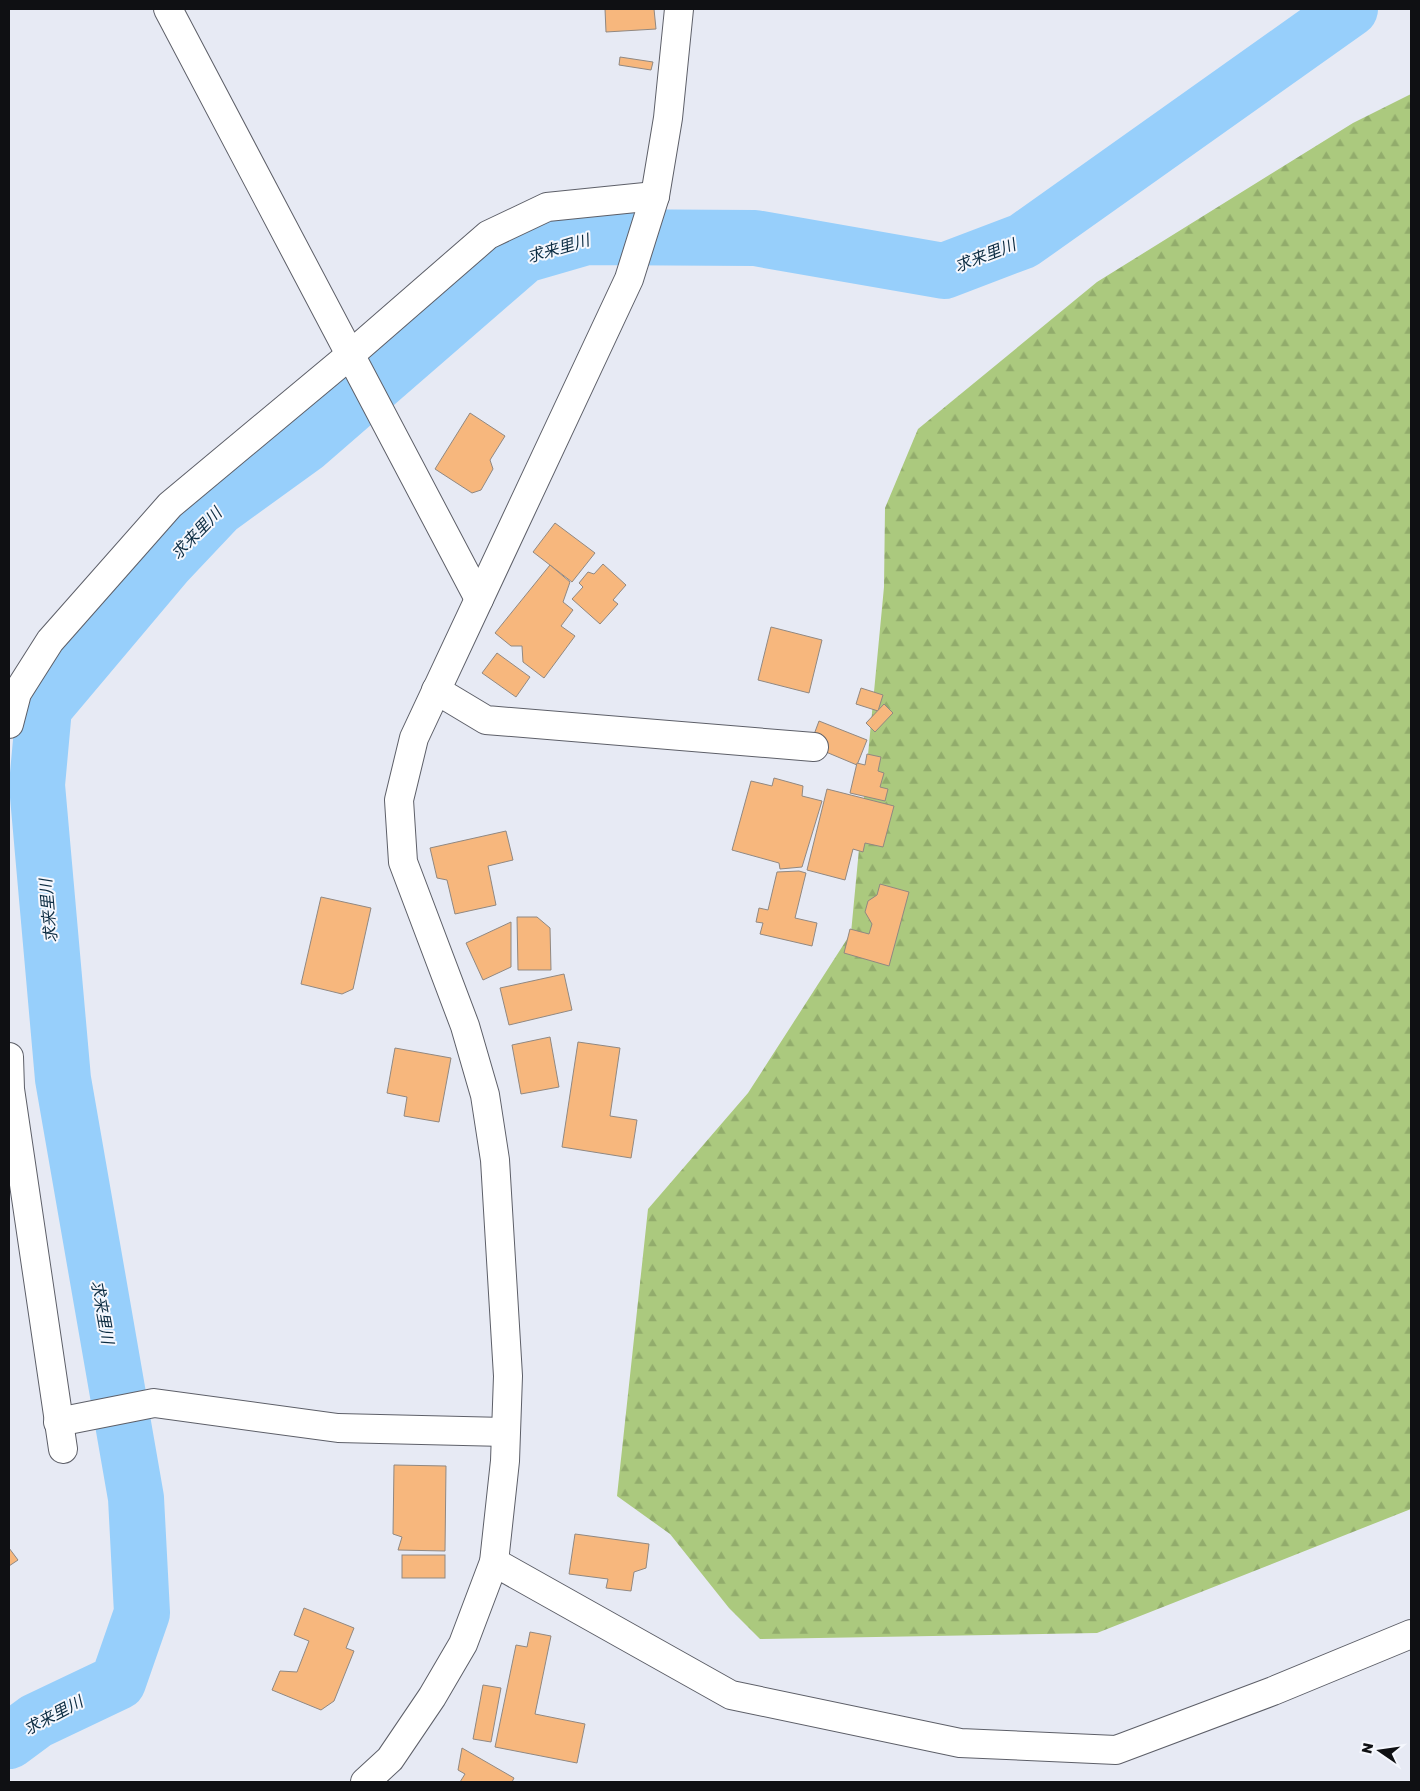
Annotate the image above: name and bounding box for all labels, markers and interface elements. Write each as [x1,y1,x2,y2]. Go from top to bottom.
water label: 求来里川 [524,229,593,266]
water label: 求来里川 [952,233,1020,276]
water label: 求来里川 [167,502,227,563]
water label: 求来里川 [35,876,61,944]
water label: 求来里川 [88,1279,119,1347]
water label: 求来里川 [20,1690,88,1739]
north arrow [1355,1726,1405,1776]
text: N [1357,1741,1376,1755]

